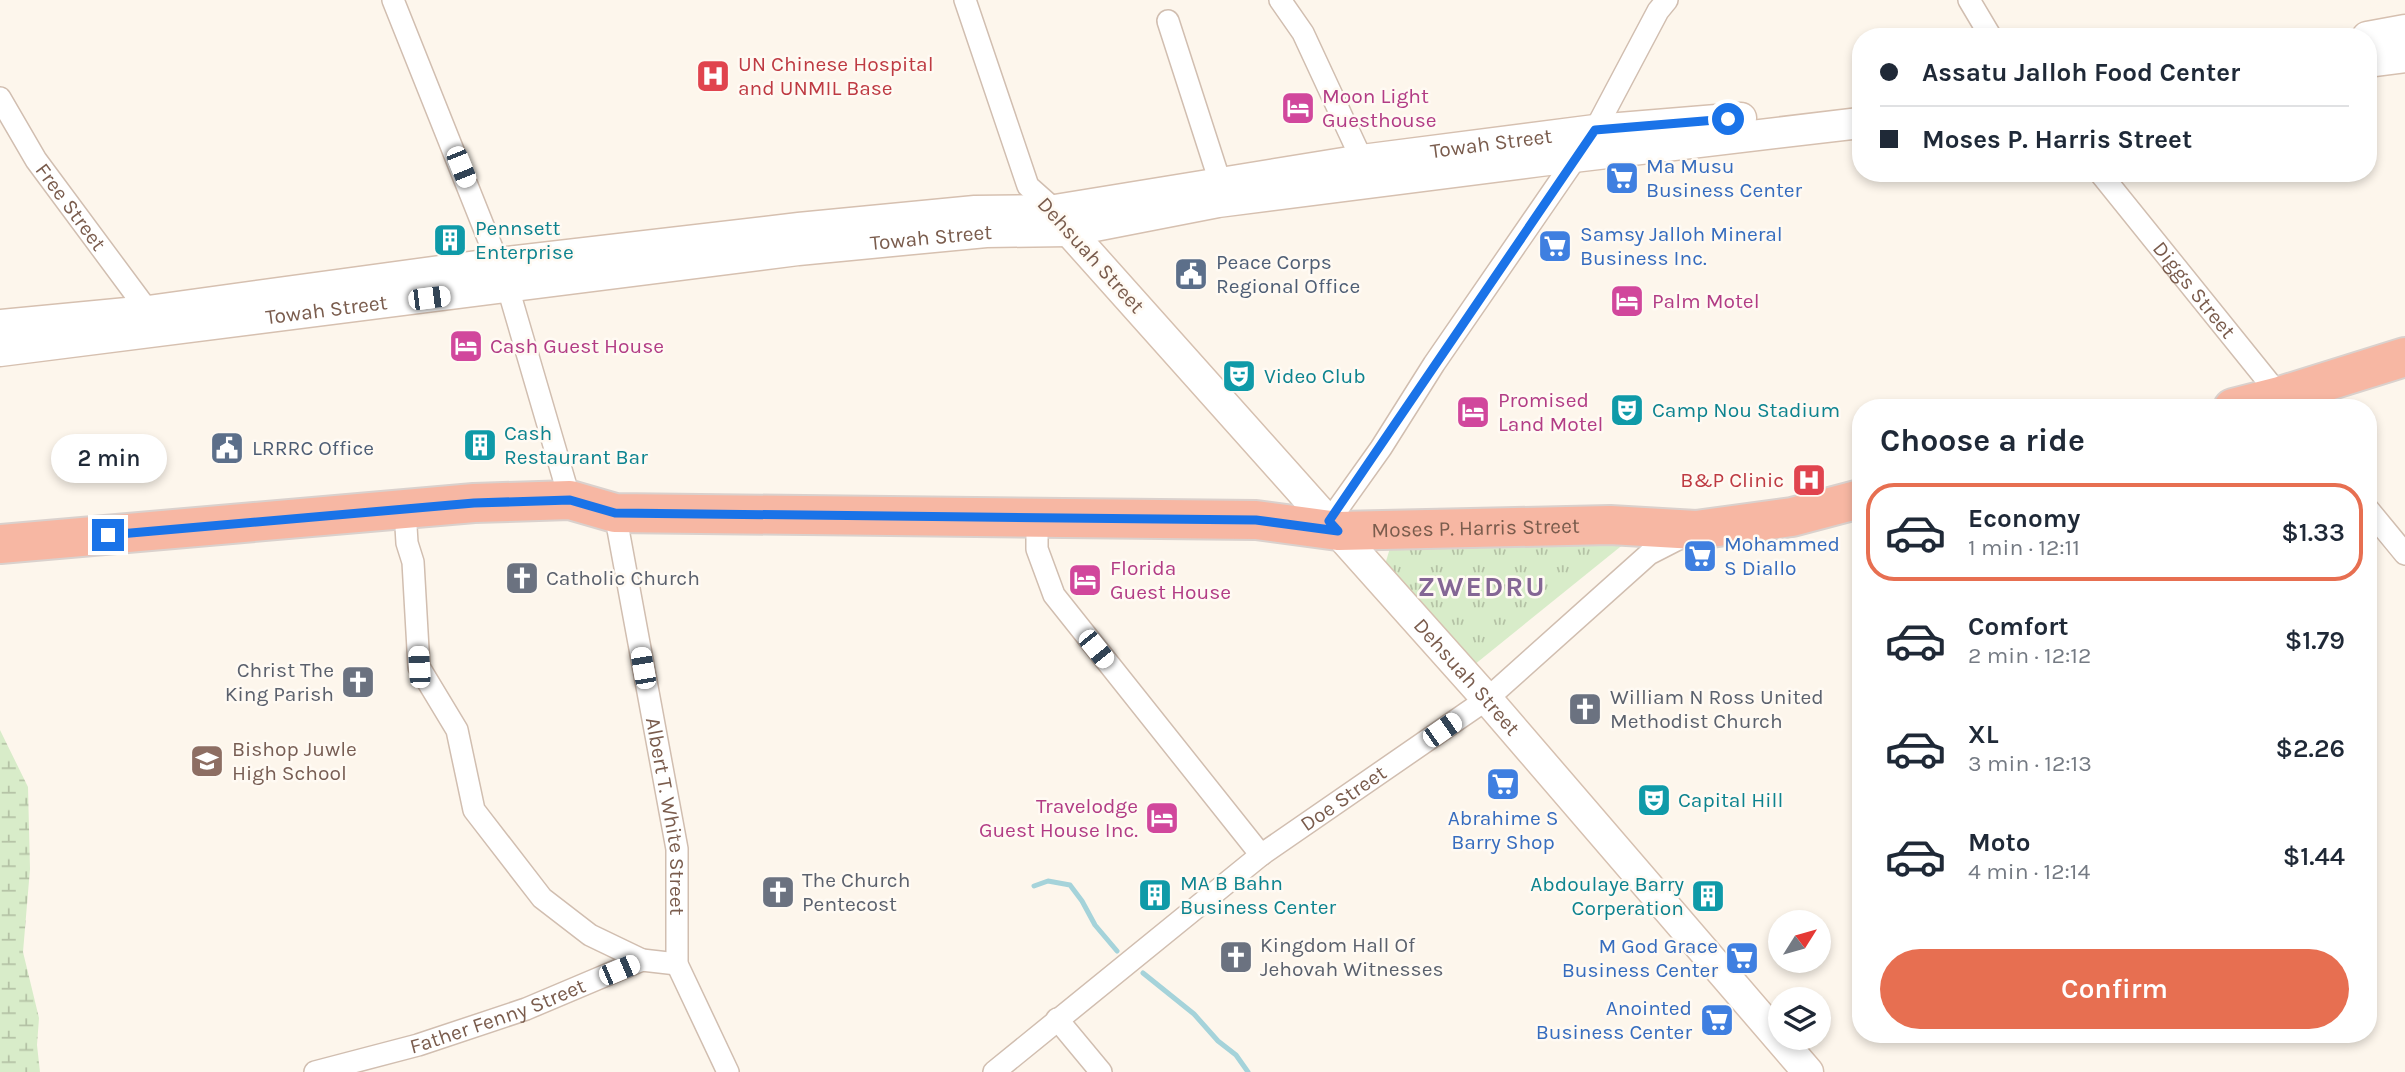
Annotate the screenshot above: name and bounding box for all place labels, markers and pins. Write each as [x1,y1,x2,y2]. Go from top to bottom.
place label: UN Chinese Hospital and UNMIL Base [738,52,934,100]
hospital icon: UN Chinese Hospital and UNMIL Base [694,57,732,95]
place label: Moon Light Guesthouse [1322,84,1437,132]
hotel icon: Moon Light Guesthouse [1279,89,1317,127]
place label: Ma Musu Business Center [1646,154,1803,202]
supermarket icon: Ma Musu Business Center [1603,159,1641,197]
place label: Pennsett Enterprise [475,216,574,264]
building icon: Pennsett Enterprise [431,221,469,259]
place label: Samsy Jalloh Mineral Business Inc. [1580,222,1783,270]
supermarket icon: Samsy Jalloh Mineral Business Inc. [1536,227,1574,265]
place label: Peace Corps Regional Office [1216,250,1360,298]
public building icon: Peace Corps Regional Office [1172,255,1210,293]
hotel icon: Palm Motel [1608,282,1646,320]
place label: Palm Motel [1652,289,1760,313]
hotel icon: Cash Guest House [447,327,485,365]
place label: Cash Guest House [490,334,664,358]
theatre icon: Video Club [1220,357,1258,395]
place label: Video Club [1264,364,1366,388]
place label: Promised Land Motel [1498,388,1603,436]
theatre icon: Camp Nou Stadium [1608,391,1646,429]
hotel icon: Promised Land Motel [1454,393,1492,431]
place label: Camp Nou Stadium [1652,398,1840,422]
place label: Cash Restaurant Bar [504,421,648,469]
building icon: Cash Restaurant Bar [461,426,499,464]
public building icon: LRRRC Office [208,429,246,467]
place label: LRRRC Office [252,436,374,460]
hospital icon: B&P Clinic [1790,461,1828,499]
place label: B&P Clinic [1680,468,1784,492]
place label: Mohammed S Diallo [1724,532,1840,580]
supermarket icon: Mohammed S Diallo [1681,537,1719,575]
place label: Florida Guest House [1110,556,1231,604]
church icon: Catholic Church [503,559,541,597]
hotel icon: Florida Guest House [1066,561,1104,599]
place label: Catholic Church [546,566,700,590]
place label: Christ The King Parish [225,658,334,706]
church icon: Christ The King Parish [339,663,377,701]
place label: William N Ross United Methodist Church [1610,685,1824,733]
church icon: William N Ross United Methodist Church [1566,690,1604,728]
place label: Bishop Juwle High School [232,737,357,785]
school or university icon: Bishop Juwle High School [188,742,226,780]
supermarket icon: Abrahime S Barry Shop [1484,765,1522,803]
theatre icon: Capital Hill [1635,781,1673,819]
place label: Capital Hill [1678,788,1783,812]
place label: Travelodge Guest House Inc. [979,794,1138,842]
hotel icon: Travelodge Guest House Inc. [1143,799,1181,837]
place label: Abrahime S Barry Shop [1448,806,1558,854]
place label: The Church Pentecost [802,868,910,916]
place label: MA B Bahn Business Center [1180,871,1337,919]
place label: Abdoulaye Barry Corperation [1530,872,1684,920]
church icon: The Church Pentecost [759,873,797,911]
building icon: MA B Bahn Business Center [1136,876,1174,914]
building icon: Abdoulaye Barry Corperation [1689,877,1727,915]
place label: Kingdom Hall Of Jehovah Witnesses [1260,933,1443,981]
place label: M God Grace Business Center [1562,934,1718,982]
church icon: Kingdom Hall Of Jehovah Witnesses [1217,938,1255,976]
supermarket icon: M God Grace Business Center [1723,939,1761,977]
place label: Anointed Business Center [1536,996,1692,1044]
supermarket icon: Anointed Business Center [1698,1001,1736,1039]

